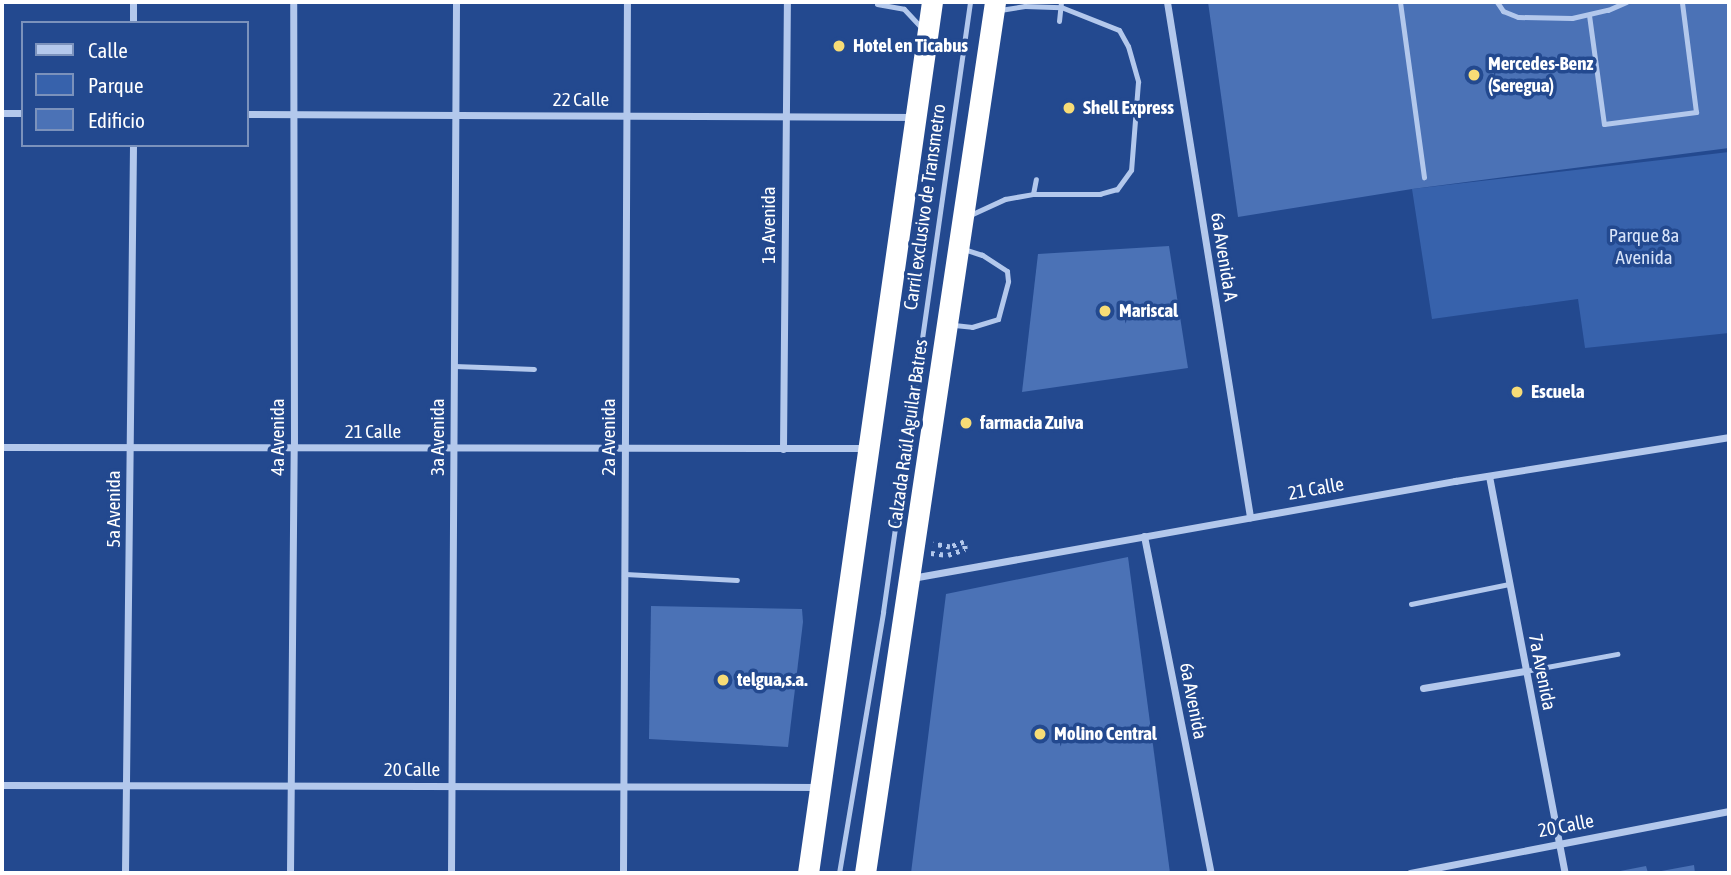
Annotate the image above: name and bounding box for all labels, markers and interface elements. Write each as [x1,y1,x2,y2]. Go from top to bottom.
legend [21,21,248,147]
place label: Hotel en Ticabus [853,35,968,57]
text: Calle [88,38,128,62]
marker: Hotel en Ticabus [831,38,847,54]
place label: Mercedes-Benz (Seregua) [1488,53,1593,97]
marker: Mercedes-Benz (Seregua) [1466,67,1482,83]
text: Parque [88,73,143,97]
street label: 22 Calle [553,89,609,111]
place label: Shell Express [1083,97,1174,119]
marker: Shell Express [1061,100,1077,116]
street label: Carril exclusivo de Transmetro [899,103,951,311]
text: Edificio [88,108,145,132]
street label: 1a Avenida [758,186,780,264]
street label: 6a Avenida A [1206,211,1242,303]
park label: Parque 8a Avenida [1609,225,1679,269]
place label: Mariscal [1119,300,1178,322]
marker: Mariscal [1097,303,1113,319]
street label: Calzada Raúl Aguilar Batres [883,338,933,530]
place label: Escuela [1531,381,1585,403]
marker: Escuela [1509,384,1525,400]
street label: 4a Avenida [267,398,289,476]
street label: 3a Avenida [427,398,449,476]
street label: 2a Avenida [598,398,620,476]
place label: farmacia Zuiva [980,412,1084,434]
marker: farmacia Zuiva [958,415,974,431]
street label: 21 Calle [345,421,401,443]
street label: 5a Avenida [103,470,125,548]
street label: 21 Calle [1286,473,1346,505]
street label: 7a Avenida [1523,632,1561,712]
street label: 6a Avenida [1174,661,1212,741]
place label: telgua,s.a. [737,669,808,691]
marker: telgua,s.a. [715,672,731,688]
place label: Molino Central [1054,723,1157,745]
marker: Molino Central [1032,726,1048,742]
street label: 20 Calle [384,759,440,781]
street label: 20 Calle [1536,809,1596,843]

